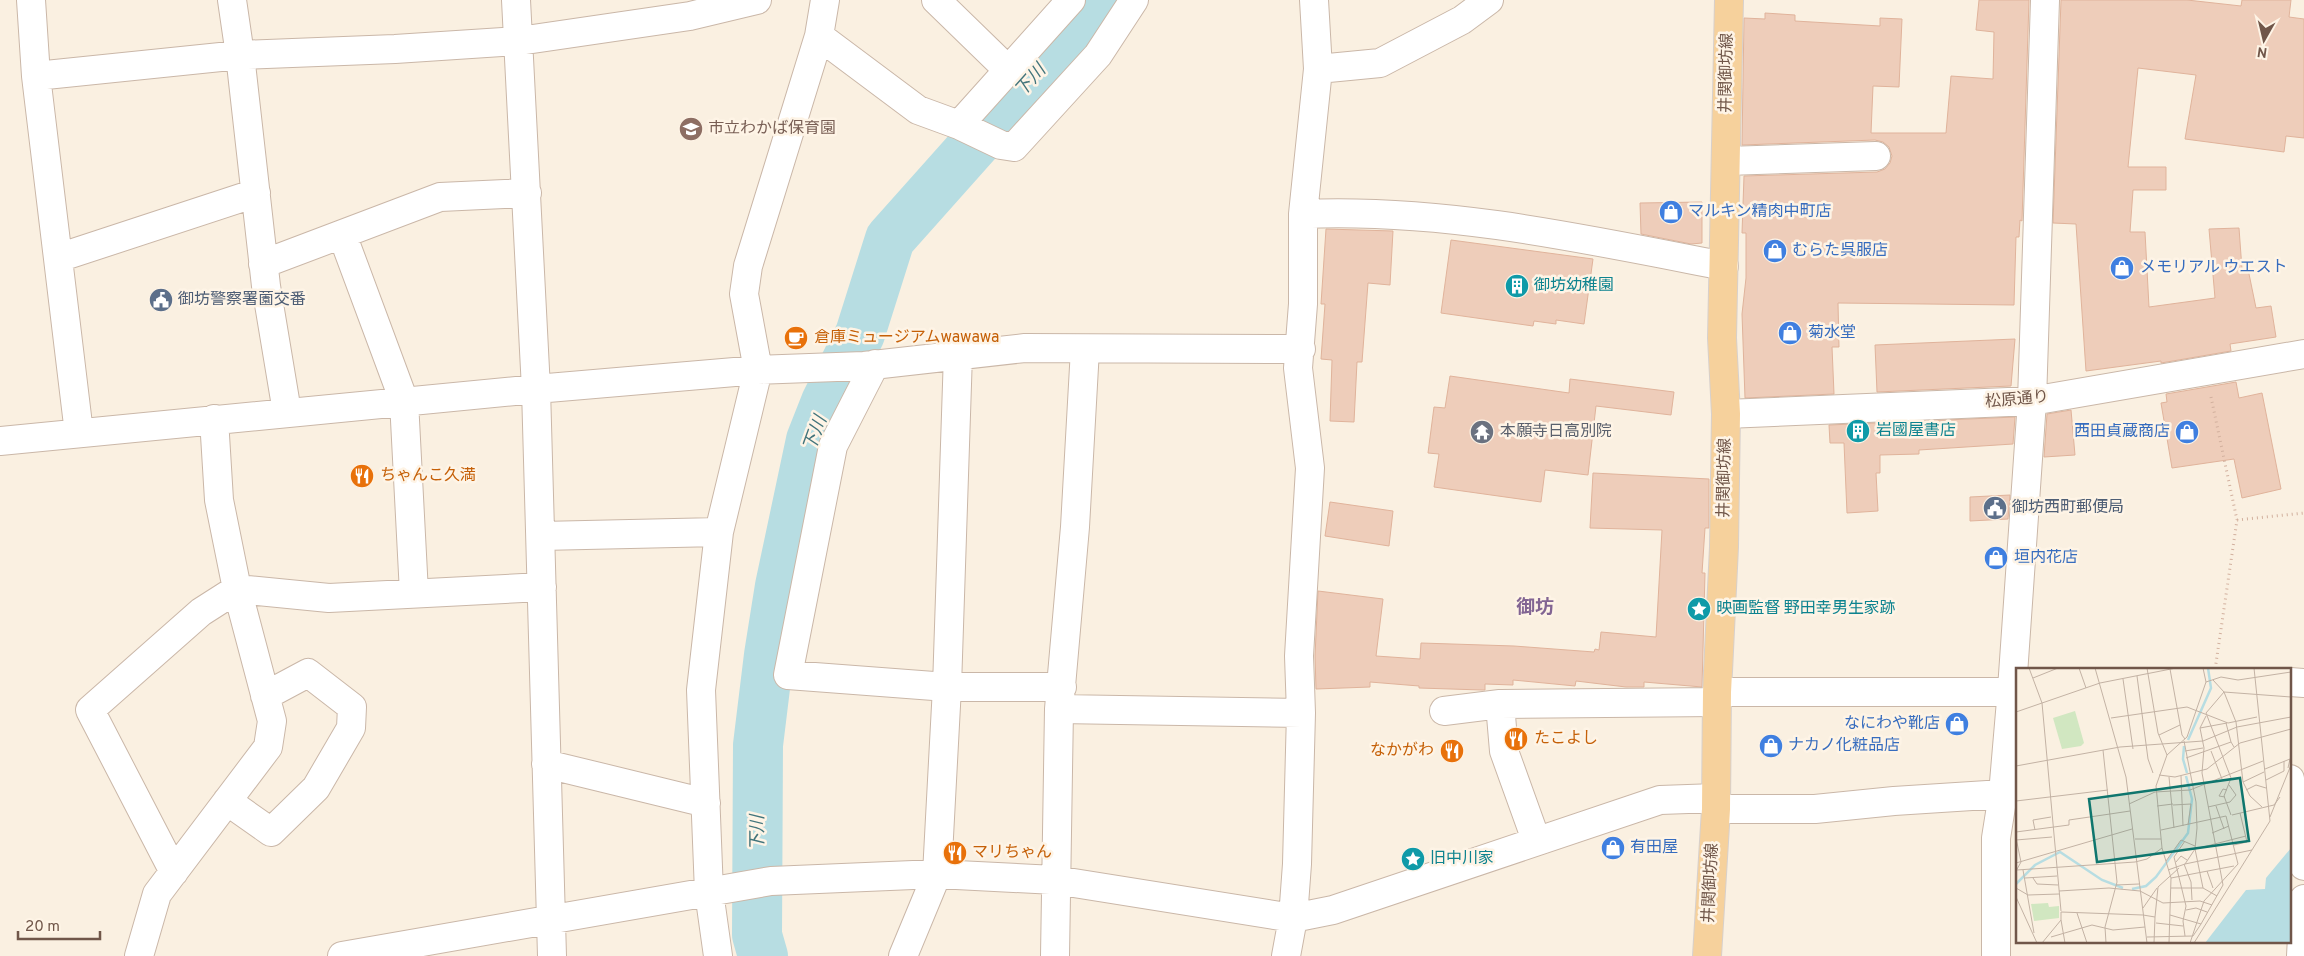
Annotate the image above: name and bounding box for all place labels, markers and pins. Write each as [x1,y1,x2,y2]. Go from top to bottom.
school or university icon: 市立わかば保育園 [678,116,704,142]
place label: 市立わかば保育園 [708,119,836,139]
shop icon: マルキン精肉中町店 [1658,199,1684,225]
place label: マルキン精肉中町店 [1688,202,1832,222]
shop icon: むらた呉服店 [1762,238,1788,264]
place label: むらた呉服店 [1792,241,1888,261]
shop icon: メモリアル ウエスト [2109,255,2135,281]
place label: メモリアル ウエスト [2140,258,2288,278]
building icon: 御坊幼稚園 [1504,273,1530,299]
place label: 御坊幼稚園 [1534,276,1614,296]
public building icon: 御坊警察署薗交番 [148,287,174,313]
place label: 御坊警察署薗交番 [178,290,306,310]
shop icon: 菊水堂 [1777,320,1803,346]
place label: 菊水堂 [1808,323,1856,343]
cafe icon: 倉庫ミュージアムwawawa [783,325,809,351]
place label: 倉庫ミュージアムwawawa [814,328,999,348]
building icon: 岩國屋書店 [1845,418,1871,444]
temple icon: 本願寺日高別院 [1469,419,1495,445]
shop icon: 西田貞蔵商店 [2174,419,2200,445]
place label: 岩國屋書店 [1876,421,1956,441]
place label: 本願寺日高別院 [1500,422,1612,442]
place label: 西田貞蔵商店 [2074,422,2170,442]
restaurant icon: ちゃんこ久満 [349,463,375,489]
place label: ちゃんこ久満 [380,466,476,486]
public building icon: 御坊西町郵便局 [1982,495,2008,521]
place label: 御坊西町郵便局 [2012,498,2124,518]
shop icon: 垣内花店 [1983,545,2009,571]
place label: 垣内花店 [2014,548,2078,568]
place icon: 映画監督 野田幸男生家跡 [1686,596,1712,622]
place label: 映画監督 野田幸男生家跡 [1716,599,1896,619]
shop icon: なにわや靴店 [1944,711,1970,737]
place label: なにわや靴店 [1844,714,1940,734]
restaurant icon: たこよし [1503,726,1529,752]
place label: たこよし [1534,729,1598,749]
shop icon: ナカノ化粧品店 [1758,733,1784,759]
place label: ナカノ化粧品店 [1788,736,1900,756]
restaurant icon: なかがわ [1439,738,1465,764]
place label: なかがわ [1370,741,1434,761]
shop icon: 有田屋 [1600,835,1626,861]
place label: 有田屋 [1630,838,1678,858]
restaurant icon: マリちゃん [942,840,968,866]
place label: マリちゃん [972,843,1052,863]
place icon: 旧中川家 [1400,846,1426,872]
place label: 旧中川家 [1430,849,1494,869]

